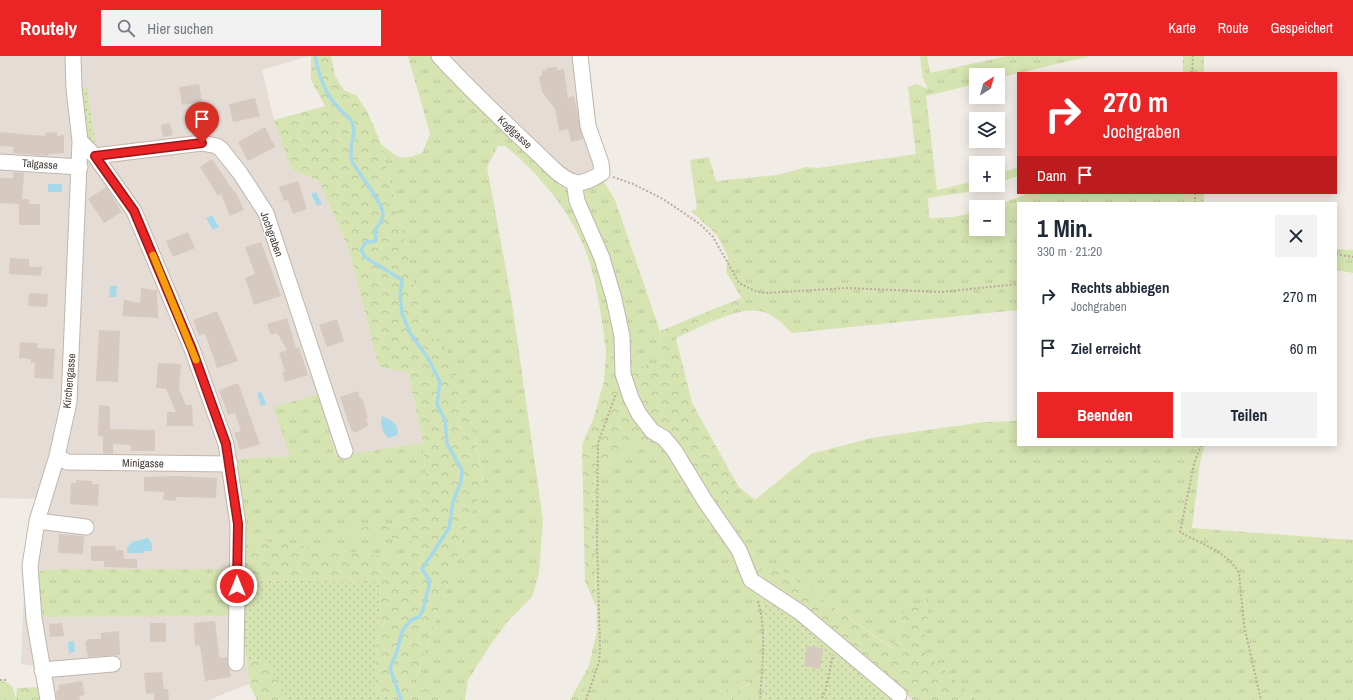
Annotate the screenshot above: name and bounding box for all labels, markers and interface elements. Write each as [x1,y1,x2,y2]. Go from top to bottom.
search box [101,10,381,46]
text: Routely [20,15,77,41]
icon: search [115,17,137,39]
text: Hier suchen [147,18,213,39]
text: Karte [1168,19,1196,37]
text: Route [1218,19,1248,37]
text: Gespeichert [1270,19,1333,37]
north arrow [969,68,1005,104]
map controls [969,68,1005,236]
text: 270 m [1103,83,1168,121]
icon: right [1037,88,1089,140]
pin [185,102,219,143]
icon: arrive [191,108,213,130]
button: layers [969,112,1005,148]
street label: Koglgasse [495,113,535,151]
text: Jochgraben [1103,119,1180,144]
street label: Talgasse [22,156,58,172]
button: + [969,156,1005,192]
icon: arrive [1074,164,1096,186]
text: Dann [1037,165,1066,186]
button: − [969,200,1005,236]
street label: Jochgraben [257,209,287,259]
text: 1 Min. [1037,212,1093,244]
button: close [1275,215,1317,257]
text: 330 m · 21:20 [1037,243,1102,260]
text: Rechts abbiegen [1071,277,1169,298]
icon: right [1037,285,1059,307]
text: 270 m [1283,286,1317,307]
text: Jochgraben [1071,298,1127,315]
icon: arrive [1037,337,1059,359]
text: Ziel erreicht [1071,338,1141,359]
text: 60 m [1290,338,1317,359]
street label: Kirchengasse [60,353,78,409]
button: Beenden [1037,392,1173,438]
button: Teilen [1181,392,1317,438]
street label: Minigasse [122,456,164,470]
position arrow [216,565,258,607]

